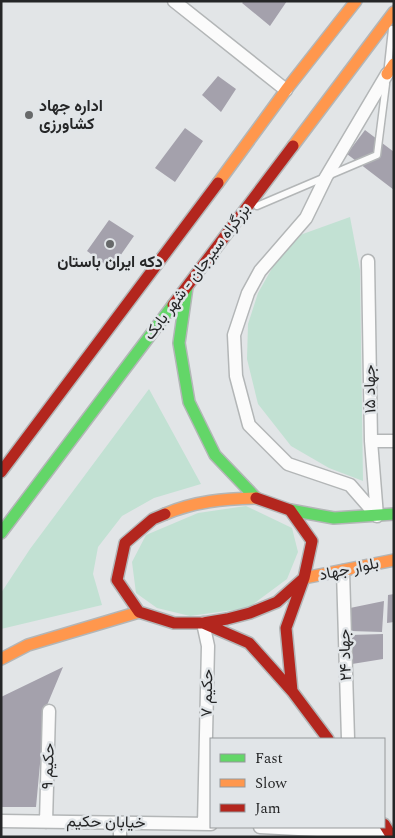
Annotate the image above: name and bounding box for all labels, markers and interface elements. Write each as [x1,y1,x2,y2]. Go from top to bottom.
place label: اداره جهاد کشاورزی [39,94,103,136]
marker: اداره جهاد کشاورزی [23,109,35,121]
street label: بزرگراه سیرجان - شهر بابک [138,199,256,345]
marker: دکه ایران باستان [104,238,116,250]
place label: دکه ایران باستان [57,250,163,274]
street label: جهاد ۱۵ [358,364,382,414]
street label: بلوار جهاد [317,551,381,587]
street label: جهاد ۲۴ [332,628,358,681]
street label: حکیم ۷ [195,668,219,717]
legend [210,738,385,828]
street label: حکیم ۹ [35,742,61,790]
text: Fast [255,747,283,770]
text: Slow [255,772,287,795]
text: Jam [255,797,281,820]
street label: خیابان حکیم [66,809,146,835]

